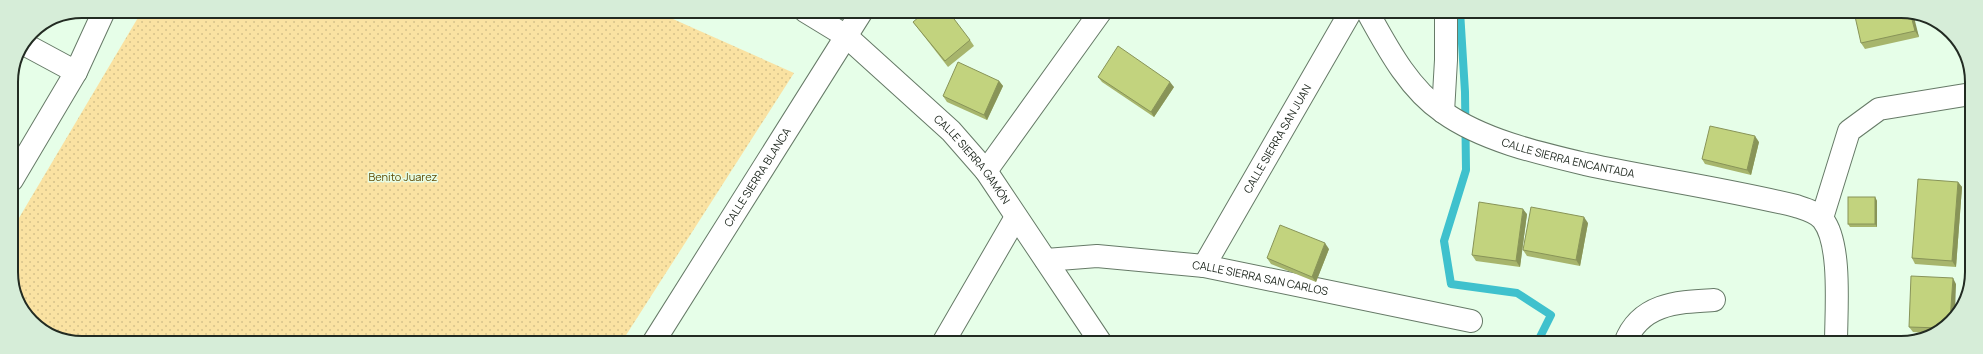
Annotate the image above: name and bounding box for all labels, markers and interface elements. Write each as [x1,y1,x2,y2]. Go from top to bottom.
street label: CALLE SIERRA SAN JUAN [1240,81,1314,196]
street label: CALLE SIERRA GAMÓN [931,111,1014,207]
street label: CALLE SIERRA BLANCA [720,124,794,229]
street label: CALLE SIERRA ENCANTADA [1500,134,1636,181]
park label: Benito Juarez [369,169,438,184]
street label: CALLE SIERRA SAN CARLOS [1192,257,1330,298]

